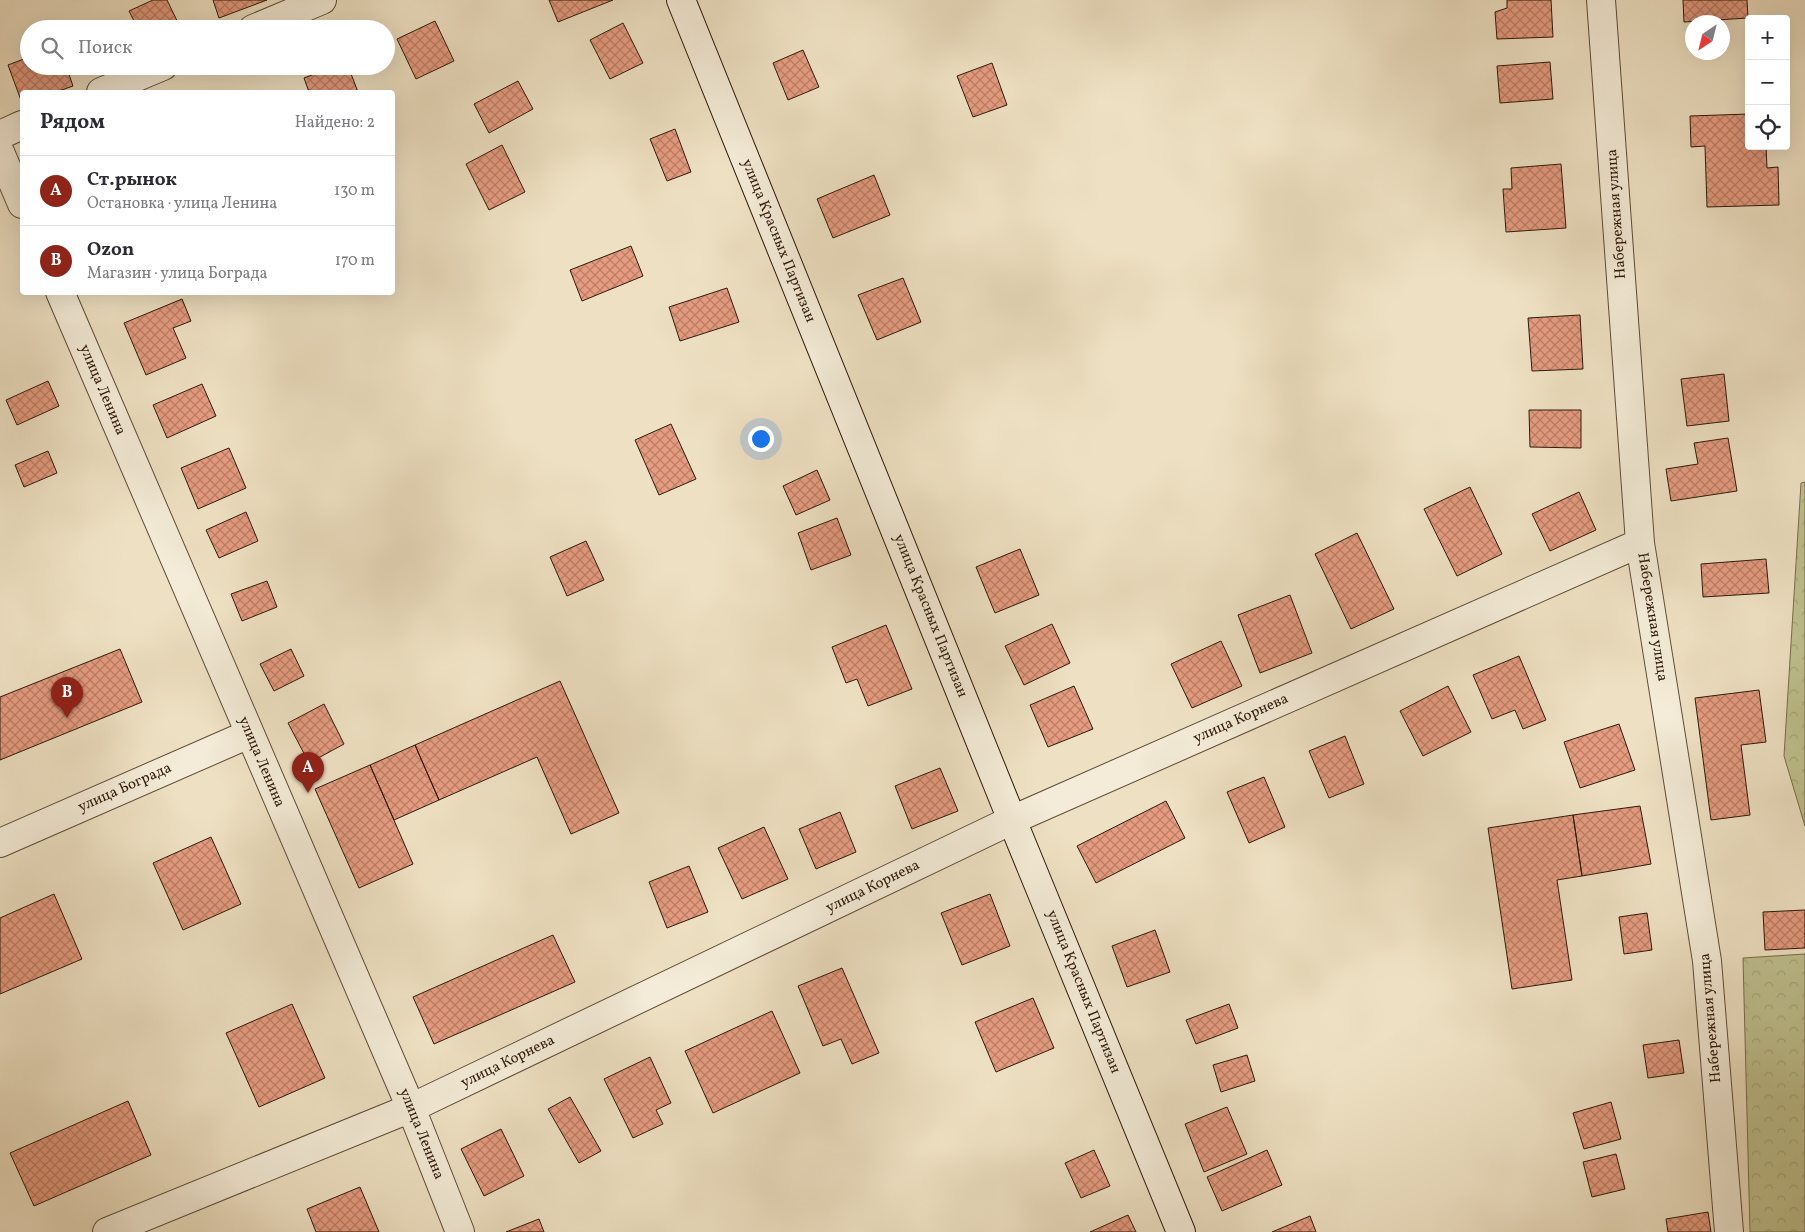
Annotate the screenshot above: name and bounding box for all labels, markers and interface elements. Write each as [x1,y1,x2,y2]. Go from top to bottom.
north arrow [1685,15,1730,60]
map controls [1745,15,1790,150]
button: + [1745,15,1790,60]
search box [20,20,395,75]
icon: search [38,34,66,62]
text: Поиск [78,35,132,61]
button: − [1745,60,1790,105]
button: locate [1745,105,1790,150]
text: Рядом [40,108,105,137]
text: Найдено: 2 [295,112,375,134]
street label: Набережная улица [1602,148,1632,280]
street label: улица Красных Партизан [736,156,820,326]
text: Ст.рынок [87,167,177,193]
text: A [50,180,62,202]
text: 130 m [334,180,375,202]
text: Остановка · улица Ленина [87,193,277,215]
text: Ozon [87,237,134,263]
text: B [51,250,61,272]
text: 170 m [335,250,375,272]
text: Магазин · улица Бограда [87,263,268,285]
street label: улица Ленина [73,341,131,439]
your location [748,426,774,452]
street label: улица Красных Партизан [888,531,972,701]
street label: Набережная улица [1631,551,1673,683]
pin: B [51,677,83,718]
street label: улица Корнева [1190,689,1292,749]
street label: улица Ленина [232,713,290,811]
pin: A [292,752,324,793]
street label: улица Бограда [75,758,175,818]
street label: улица Корнева [822,855,924,919]
street label: улица Красных Партизан [1041,907,1125,1077]
street label: Набережная улица [1695,952,1727,1084]
street label: улица Корнева [457,1030,559,1094]
street label: улица Ленина [393,1085,449,1183]

